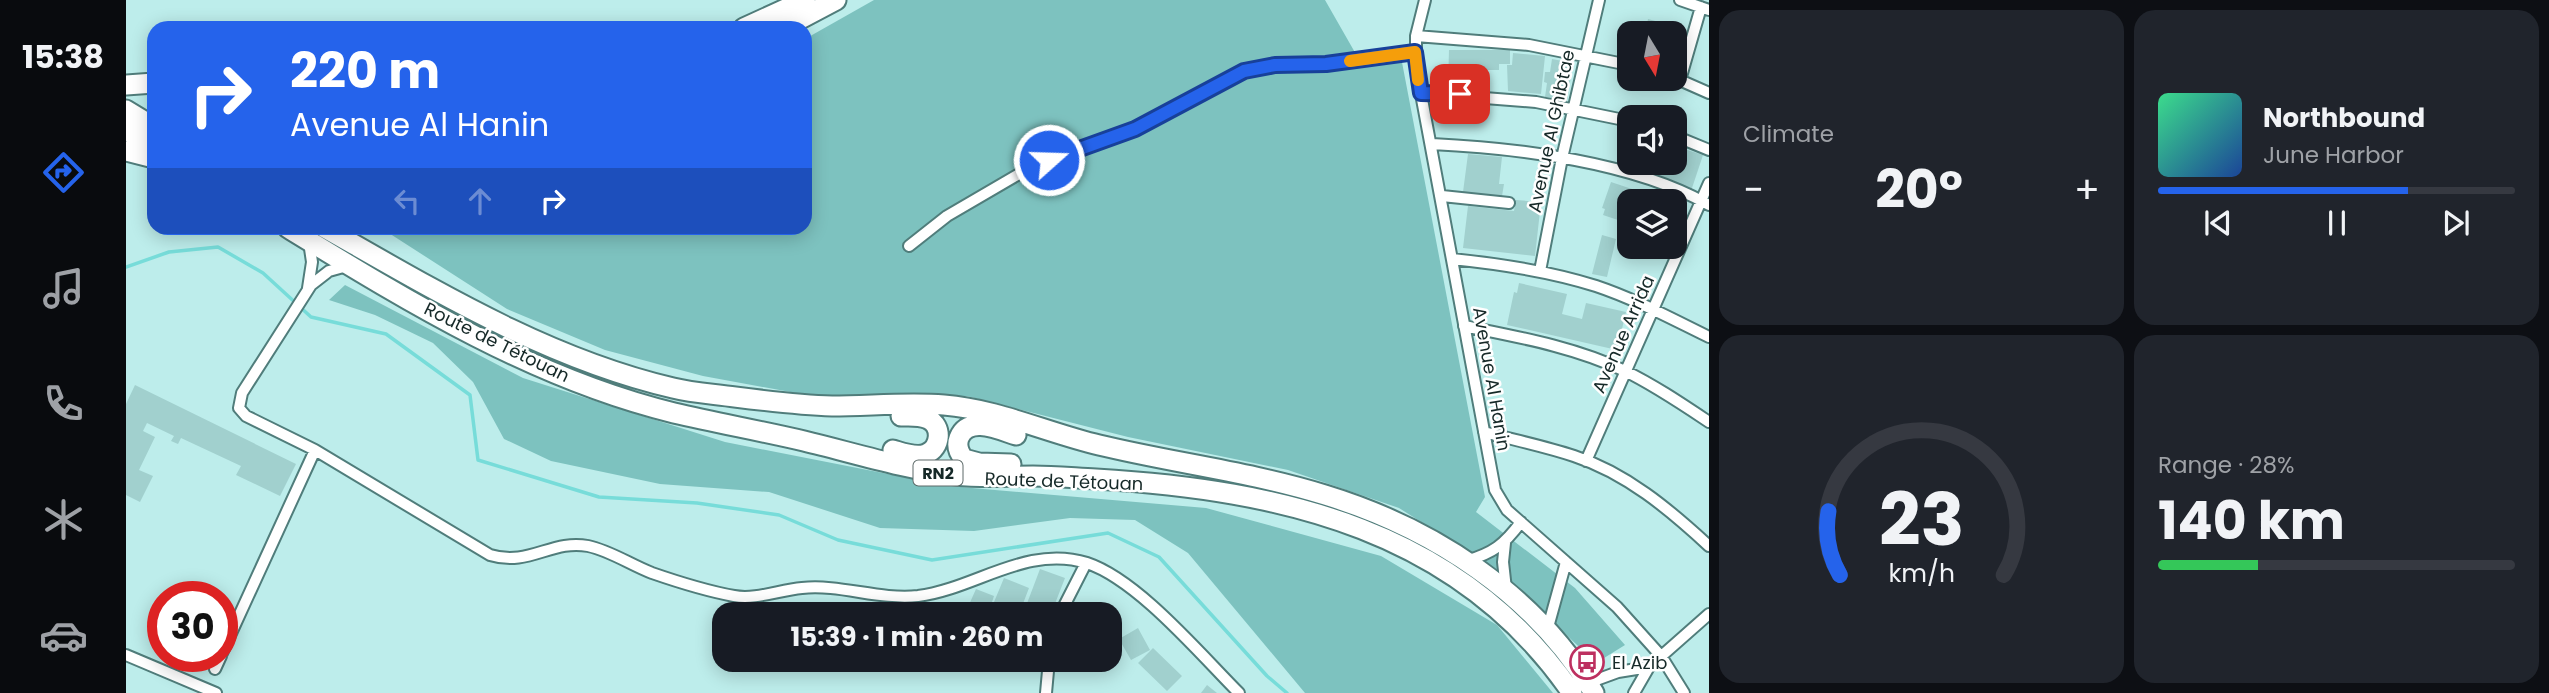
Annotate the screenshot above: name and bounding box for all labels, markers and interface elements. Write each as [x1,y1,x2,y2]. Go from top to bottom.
north arrow [1617,21,1687,91]
map controls [1617,21,1687,259]
text: 15:38 [22,34,104,79]
text: 220 m [290,37,440,105]
street label: Avenue Al Ghibtae [1522,47,1580,215]
icon: right [175,49,266,140]
pin [1430,64,1490,124]
icon: arrive [1441,75,1479,113]
text: Northbound [2263,100,2425,136]
text: Avenue Al Hanin [290,102,549,147]
button: sound [1617,105,1687,175]
text: Climate [1743,118,1834,150]
position arrow [1012,123,1086,197]
text: June Harbor [2263,139,2404,171]
icon: directions [39,148,88,197]
text: 20° [1875,153,1963,226]
text: − [1743,163,1764,216]
text: + [2074,163,2100,216]
icon: left [388,182,426,220]
icon: ahead [461,182,499,220]
icon: right [534,182,572,220]
button: layers [1617,189,1687,259]
icon: previous [2199,204,2237,242]
icon: pause [2318,204,2356,242]
icon: next [2437,204,2475,242]
icon: music [39,264,88,313]
street label: Avenue Arrida [1586,271,1660,397]
street label: Route de Tétouan [420,296,574,388]
street label: Avenue Al Hanin [1467,305,1517,453]
icon: phone [39,379,88,428]
text: Range · 28% [2158,449,2294,481]
road number: RN2 [914,460,962,486]
street label: Route de Tétouan [984,466,1144,496]
text: 23 [1879,469,1964,570]
text: 140 km [2158,484,2345,557]
icon: climate [39,495,88,544]
text: km/h [1888,556,1955,591]
speed limit sign: 30 [147,581,238,672]
icon: car [39,611,88,660]
text: 15:39 · 1 min · 260 m [791,619,1043,655]
bus stop icon: El Azib [1568,643,1606,681]
place label: El Azib [1612,650,1667,675]

